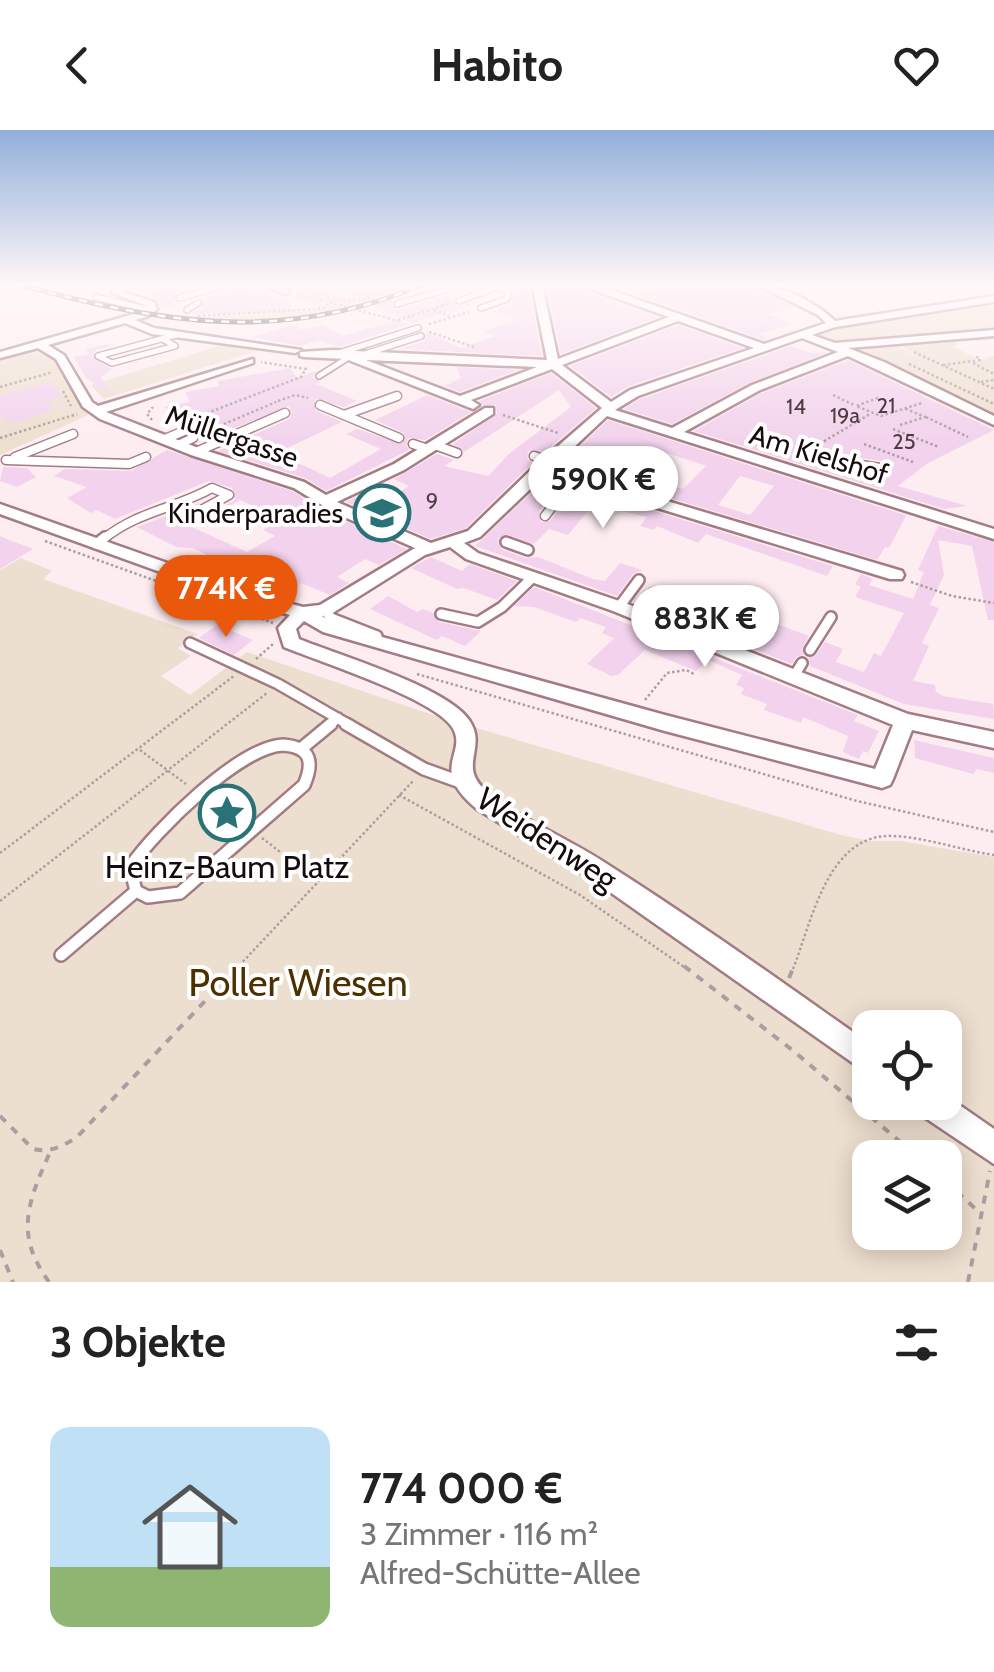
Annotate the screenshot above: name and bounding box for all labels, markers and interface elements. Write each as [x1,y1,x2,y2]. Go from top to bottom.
icon: back [50,38,105,93]
text: Habito [431,38,563,92]
icon: heart [889,38,944,93]
house number: 21 [877,392,895,419]
house number: 14 [786,393,806,420]
street label: Müllergasse [161,397,303,475]
house number: 19a [830,402,861,429]
street label: Am Kielshof [746,417,892,491]
house number: 25 [892,428,916,455]
pin: 590K € [522,446,684,531]
text: 590K € [550,459,656,498]
school or university icon: Kinderparadies [352,483,412,543]
house number: 9 [426,487,438,514]
place label: Kinderparadies [168,496,343,530]
pin: 774K € [145,555,307,640]
text: 774K € [176,568,276,607]
pin: 883K € [624,585,786,670]
text: 883K € [653,598,757,637]
street label: Weidenweg [470,779,626,899]
place icon: Heinz-Baum Platz [197,783,257,843]
place label: Heinz-Baum Platz [105,847,349,886]
park label: Poller Wiesen [188,959,408,1006]
map controls [852,1010,962,1250]
button: locate [852,1010,962,1120]
button: layers [852,1140,962,1250]
icon: filters [889,1315,944,1370]
text: 3 Objekte [50,1316,226,1368]
text: 774 000 € [360,1462,562,1514]
icon: home [130,1467,250,1587]
text: 3 Zimmer · 116 m² [360,1514,598,1553]
text: Alfred-Schütte-Allee [360,1553,641,1592]

